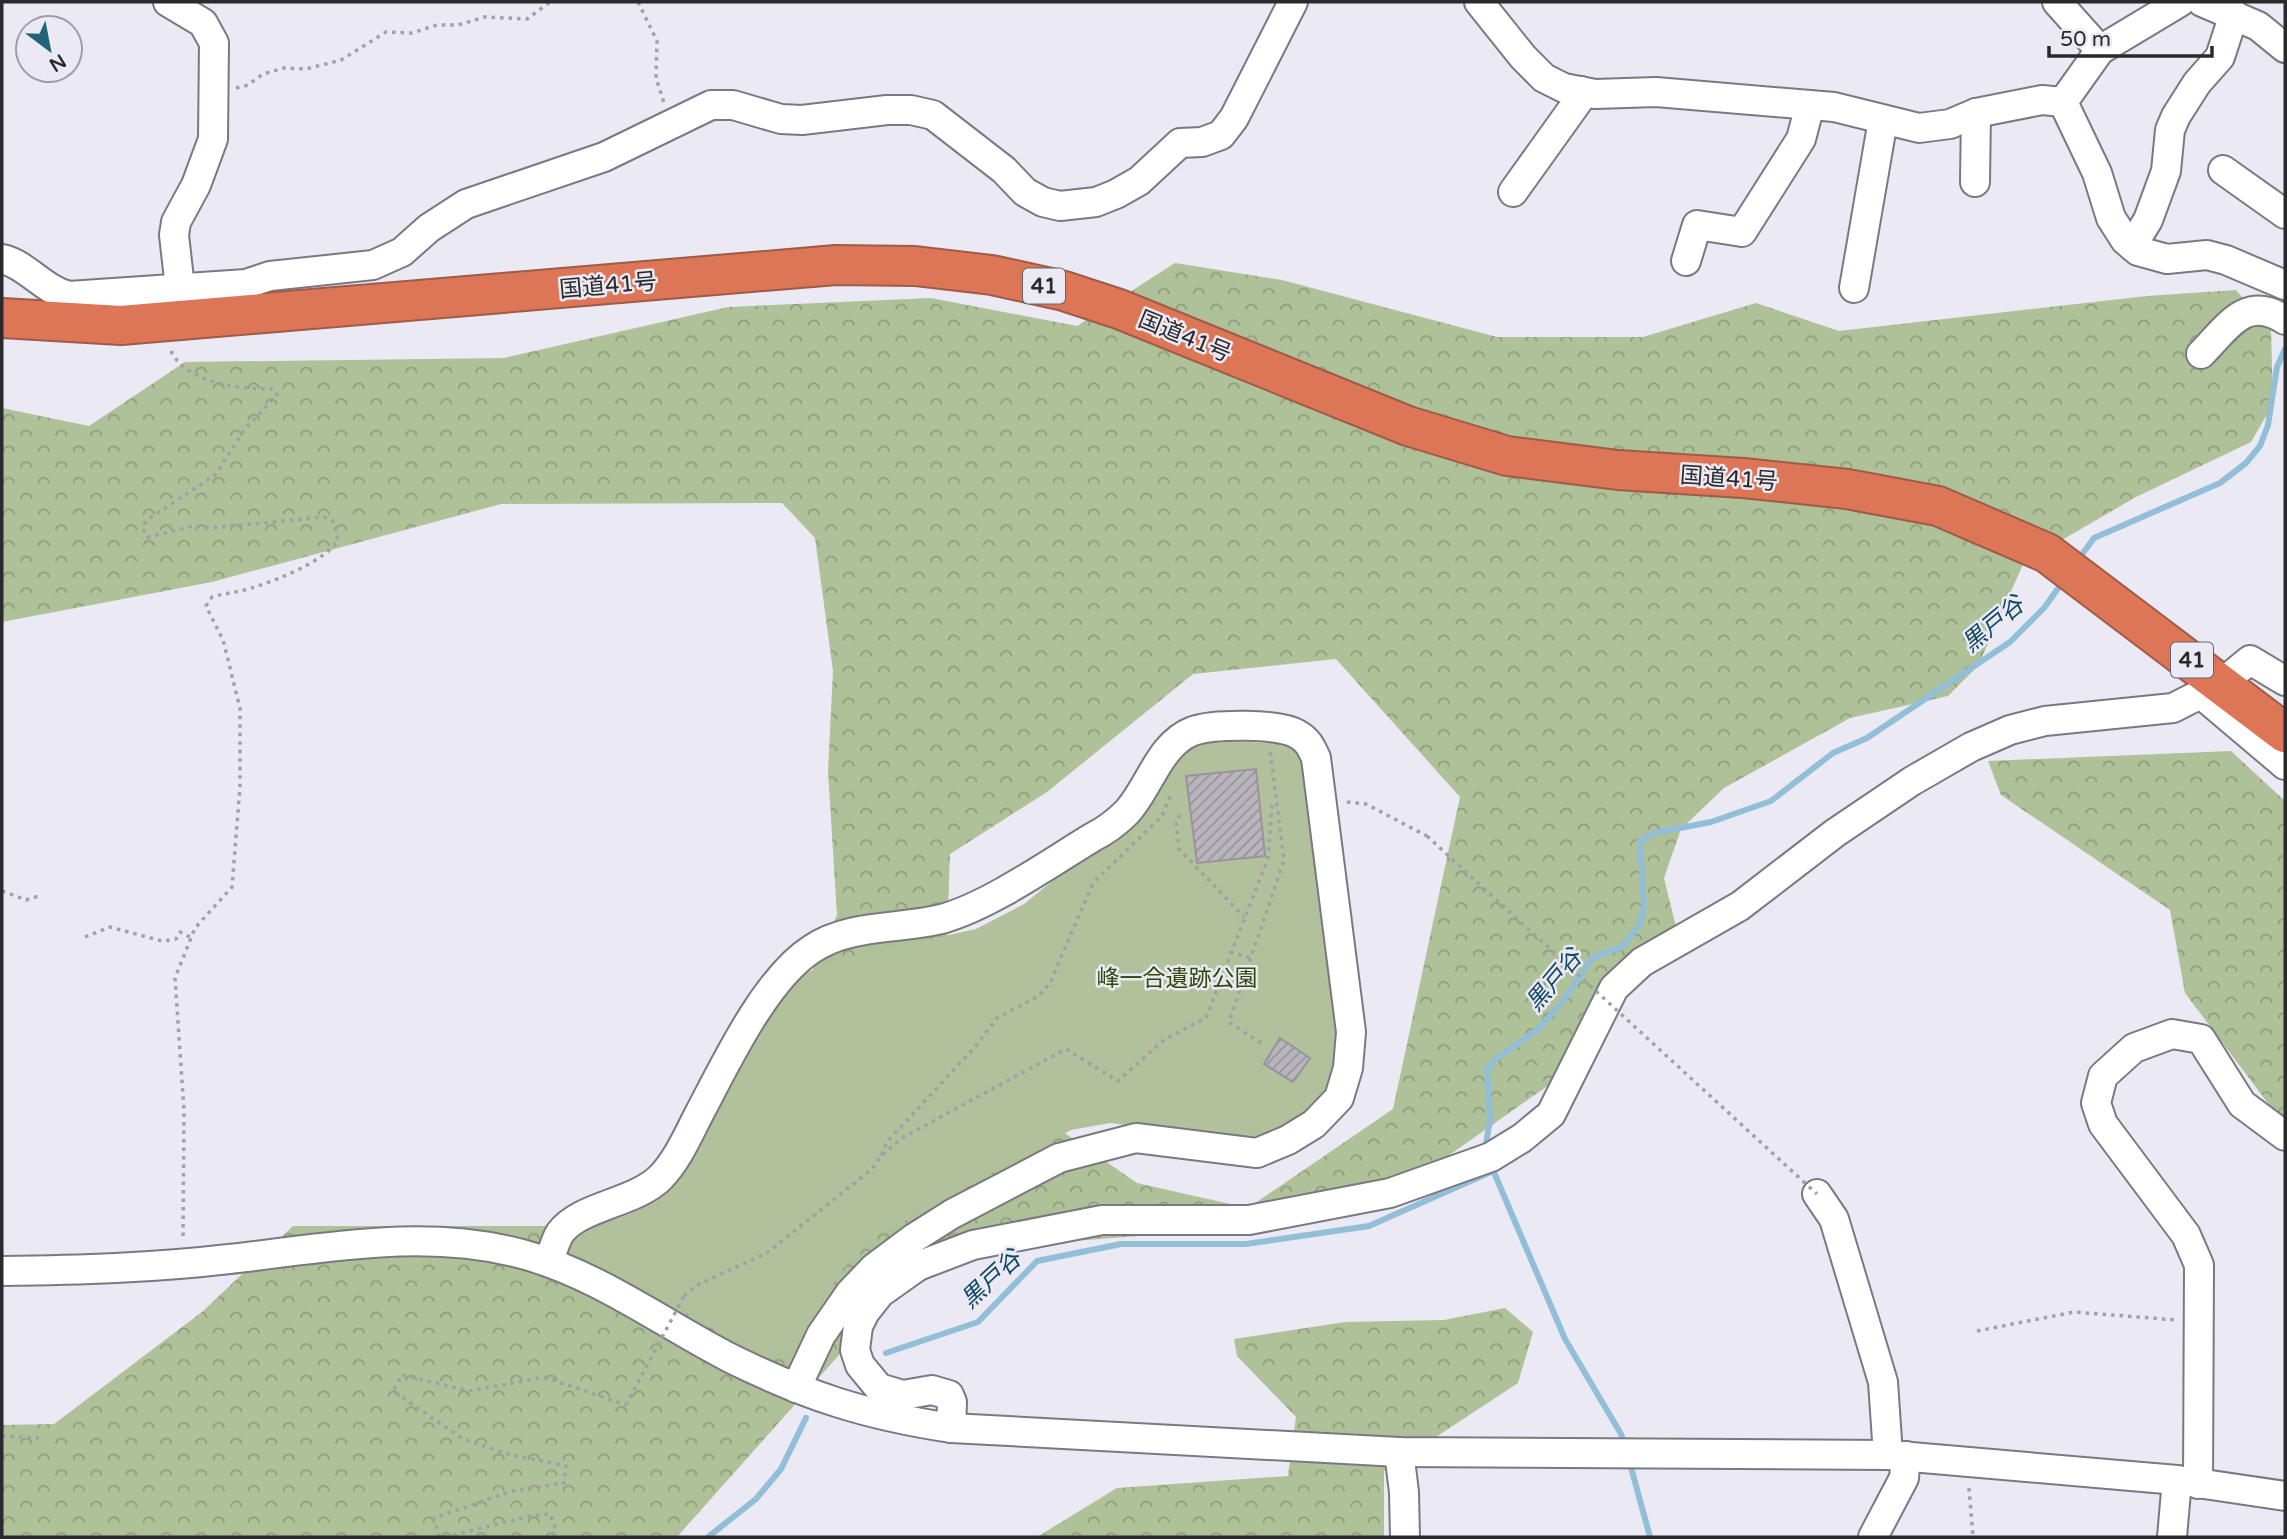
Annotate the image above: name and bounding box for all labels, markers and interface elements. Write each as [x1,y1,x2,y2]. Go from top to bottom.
north arrow [14,14,84,84]
scale bar [2049,14,2212,58]
text: 50 m [2060,27,2111,52]
text: N [45,49,70,76]
street label: 国道41号 [558,268,658,304]
road number: 41 [1023,268,1065,304]
street label: 国道41号 [1134,306,1235,368]
street label: 国道41号 [1679,462,1779,496]
water label: 黒戸谷 [1956,589,2032,659]
road number: 41 [2171,642,2213,678]
water label: 黒戸谷 [1520,942,1590,1017]
park label: 峰一合遺跡公園 [1097,965,1258,993]
water label: 黒戸谷 [955,1243,1029,1315]

